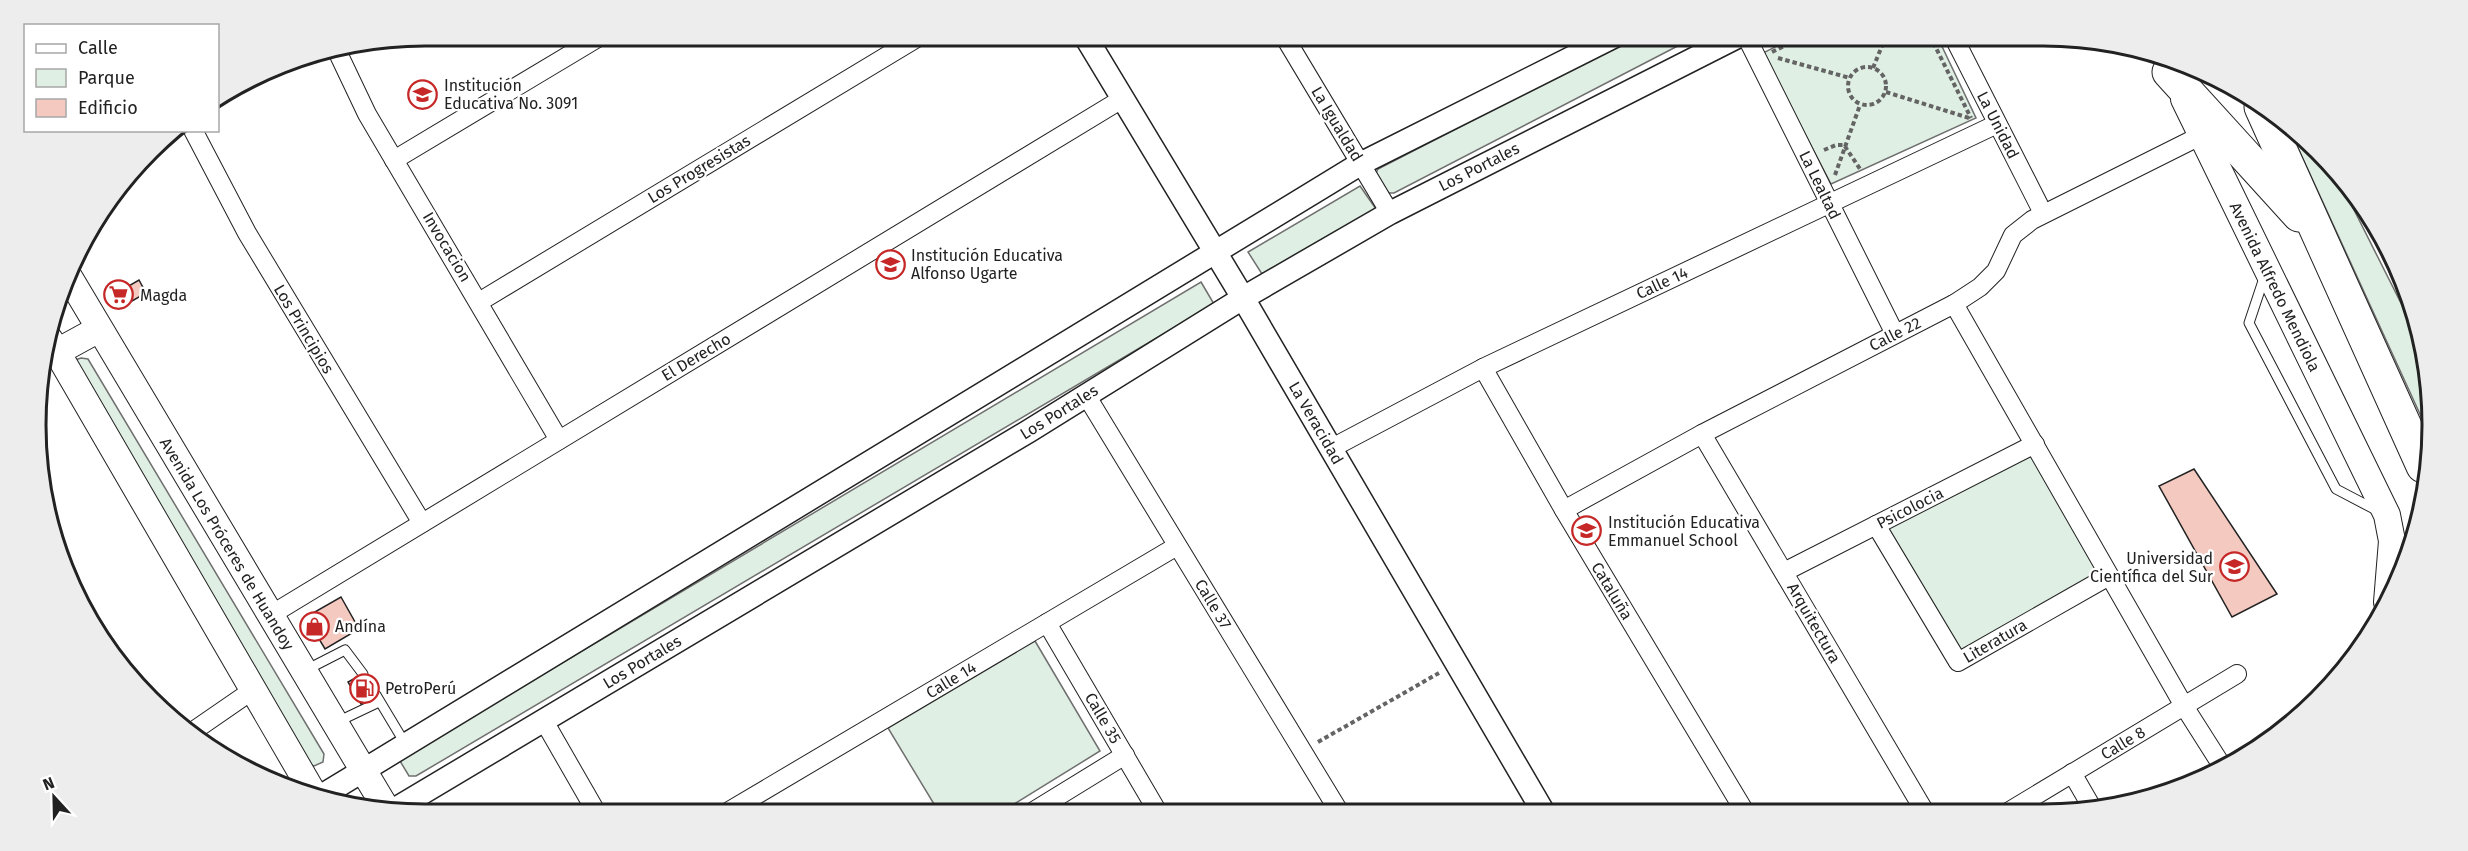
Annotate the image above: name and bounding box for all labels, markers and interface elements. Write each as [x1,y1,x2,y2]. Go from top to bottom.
legend [24,24,219,132]
text: Calle [78,37,118,59]
text: Parque [78,67,135,89]
place label: Institución Educativa No. 3091 [444,76,578,113]
school or university icon: Institución Educativa No. 3091 [407,78,439,110]
street label: La Igualdad [1307,83,1367,165]
street label: La Unidad [1973,88,2023,162]
text: Edificio [78,97,138,119]
street label: Los Progresistas [644,131,754,207]
street label: Los Portales [1435,139,1523,195]
street label: La Lealtad [1795,148,1845,222]
street label: Avenida Alfredo Mendiola [2226,199,2324,375]
street label: Invocacion [419,209,475,285]
place label: Institución Educativa Alfonso Ugarte [911,246,1063,283]
school or university icon: Institución Educativa Alfonso Ugarte [874,248,906,280]
street label: Calle 14 [1633,263,1691,303]
supermarket icon: Magda [103,279,135,311]
street label: Los Principios [270,281,338,377]
place label: Magda [140,286,187,305]
street label: Calle 22 [1866,313,1924,355]
street label: El Derecho [658,329,734,385]
street label: La Veracidad [1285,378,1347,468]
street label: Los Portales [1017,381,1101,443]
street label: Avenida Los Próceres de Huandoy [156,434,298,654]
street label: Psicolocia [1873,483,1947,533]
place label: Institución Educativa Emmanuel School [1608,513,1760,550]
school or university icon: Institución Educativa Emmanuel School [1571,515,1603,547]
place label: Universidad Científica del Sur [2090,549,2214,586]
school or university icon: Universidad Científica del Sur [2218,551,2250,583]
street label: Cataluña [1587,559,1637,623]
street label: Calle 37 [1191,576,1235,632]
street label: Arquitectura [1783,579,1845,667]
shop icon: Andína [298,610,330,642]
street label: Literatura [1960,615,2030,667]
place label: Andína [335,617,386,636]
street label: Los Portales [599,631,685,693]
street label: Calle 14 [923,657,980,702]
fuel station icon: PetroPerú [348,672,380,704]
place label: PetroPerú [385,679,456,698]
street label: Calle 35 [1081,689,1125,747]
street label: Calle 8 [2097,722,2149,764]
north arrow [24,767,84,827]
text: N [40,773,57,794]

